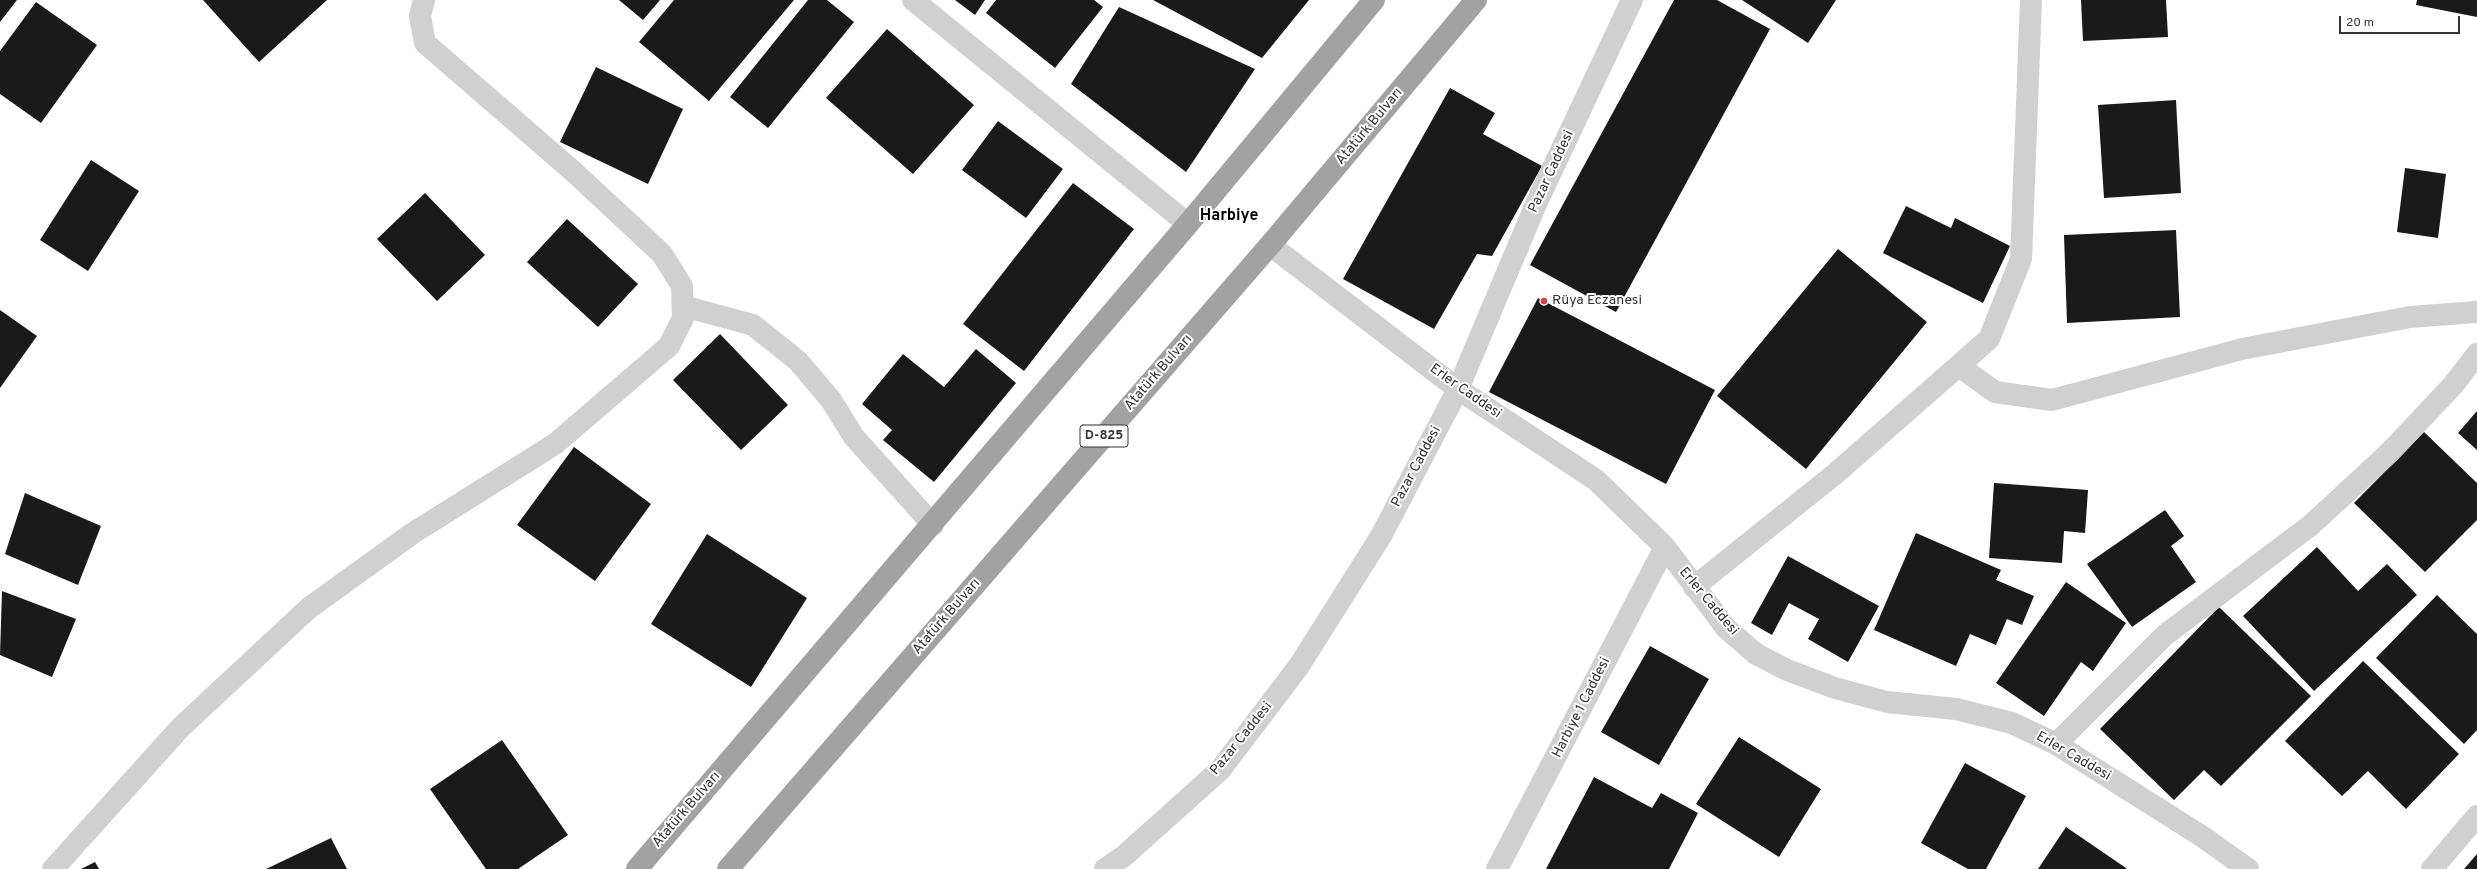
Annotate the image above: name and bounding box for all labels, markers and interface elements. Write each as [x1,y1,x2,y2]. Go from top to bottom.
scale bar [2341,8,2462,34]
text: 20 m [2346,15,2374,31]
street label: Atatürk Bulvarı [1333,85,1407,169]
street label: Pazar Caddesi [1526,128,1578,216]
district label: Harbiye [1200,207,1258,227]
place label: Rüya Eczanesi [1552,293,1642,309]
marker: Rüya Eczanesi [1539,296,1549,306]
street label: Atatürk Bulvarı [1121,332,1197,414]
street label: Erler Caddesi [1426,361,1504,423]
street label: Pazar Caddesi [1389,424,1445,510]
road number: D-825 [1080,425,1128,447]
street label: Erler Caddesi [1675,565,1741,639]
street label: Atatürk Bulvarı [909,576,985,658]
street label: Harbiye 1 Caddesi [1549,655,1615,761]
street label: Pazar Caddesi [1207,699,1277,779]
street label: Erler Caddesi [2033,729,2113,785]
street label: Atatürk Bulvarı [649,769,725,851]

